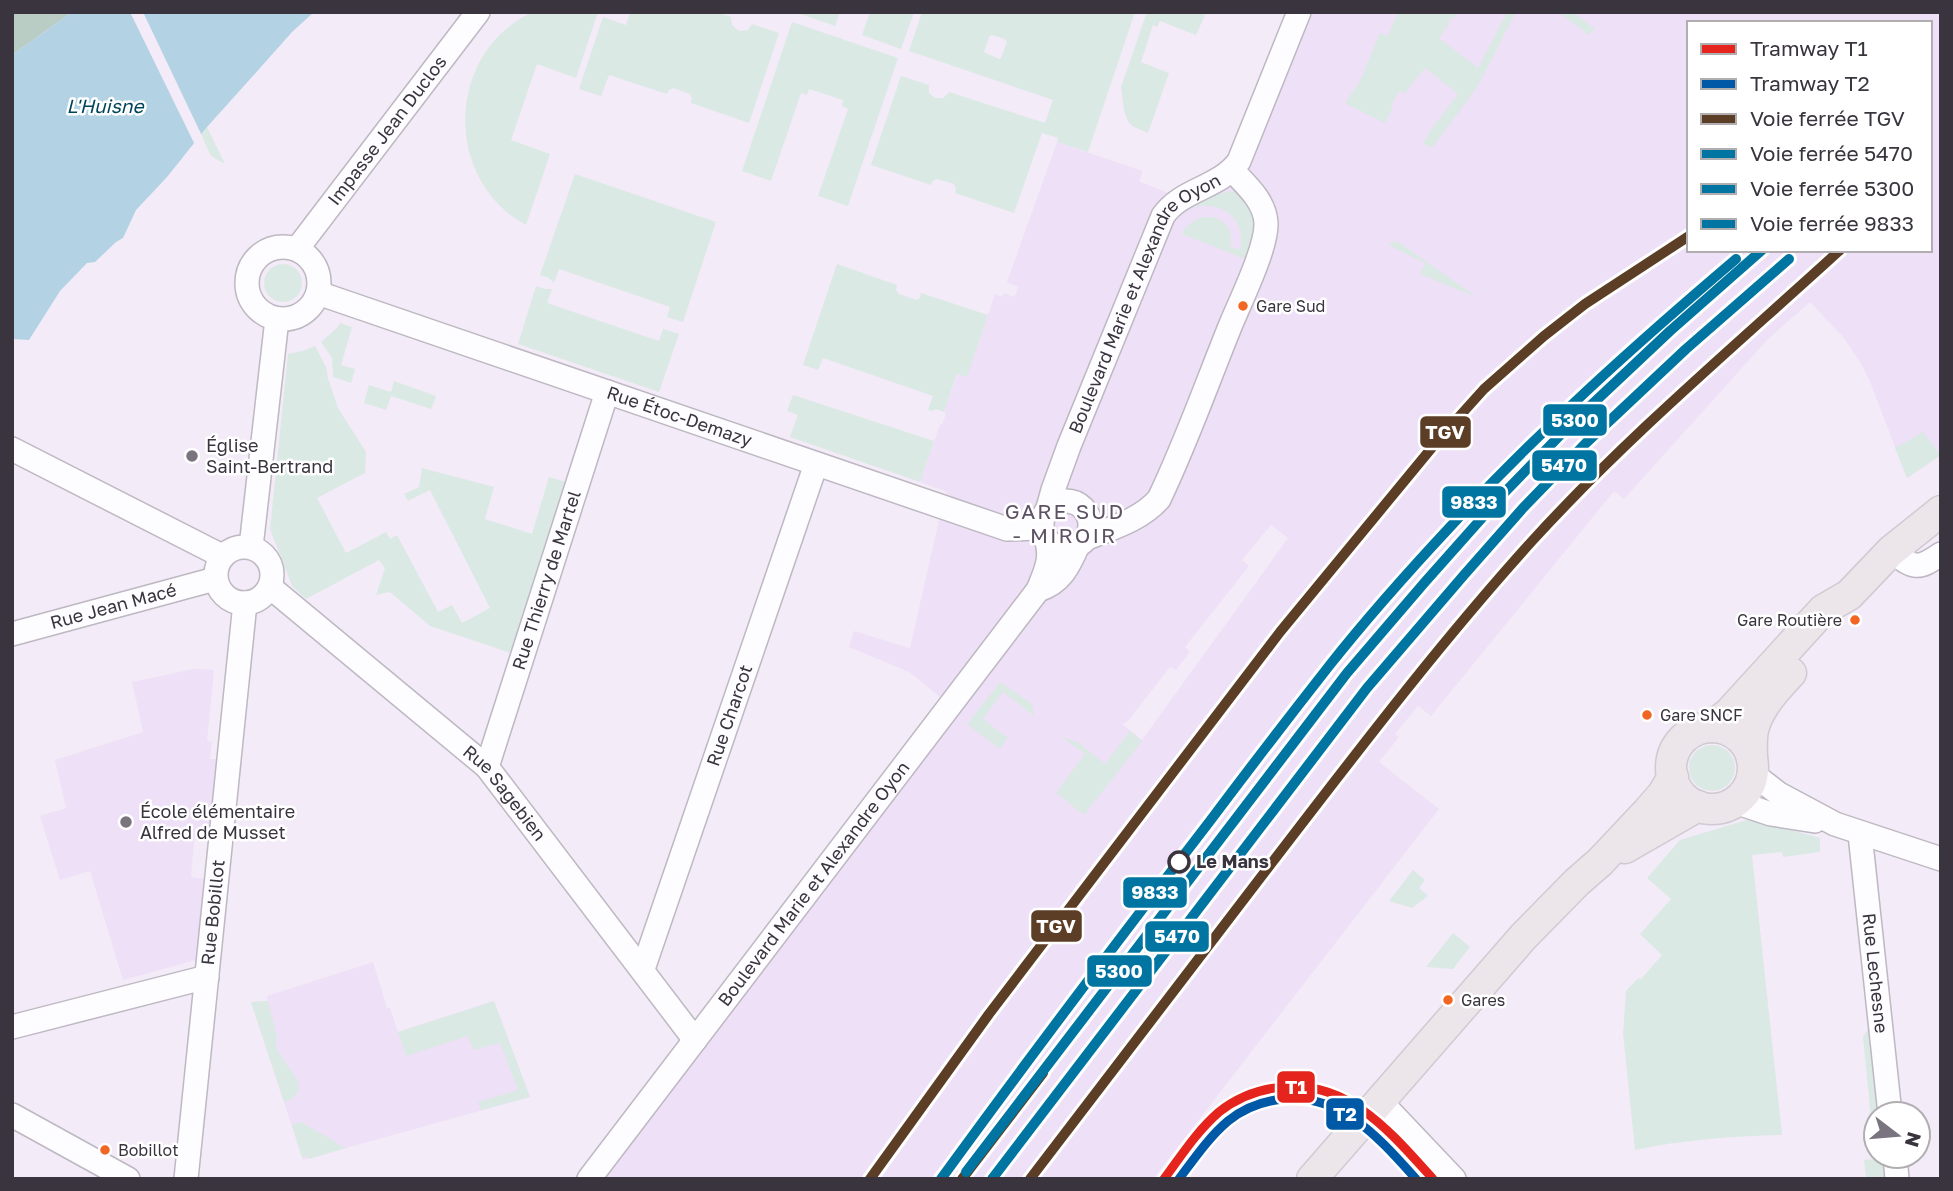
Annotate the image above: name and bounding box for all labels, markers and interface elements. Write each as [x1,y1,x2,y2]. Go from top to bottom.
legend [1687,21,1932,252]
text: Tramway T1 [1750,35,1868,61]
street label: Impasse Jean Duclos [323,51,451,209]
text: Tramway T2 [1750,70,1870,96]
water label: L'Huisne [67,94,145,117]
text: Voie ferrée TGV [1750,105,1905,131]
text: Voie ferrée 5470 [1750,140,1913,166]
street label: Boulevard Marie et Alexandre Oyon [1063,168,1224,437]
text: Voie ferrée 5300 [1750,175,1914,201]
text: Voie ferrée 9833 [1750,210,1914,236]
place label: Gare Sud [1256,296,1325,316]
marker: Gare Sud [1236,299,1250,313]
street label: Rue Étoc-Demazy [604,381,755,451]
line badge: 5300 [1542,403,1608,437]
text: 5300 [1551,408,1599,431]
line badge: TGV [1419,415,1472,449]
text: TGV [1425,420,1465,443]
place label: Église Saint-Bertrand [206,434,333,477]
marker: Église Saint-Bertrand [184,448,200,464]
line badge: 5470 [1531,449,1598,482]
text: 5470 [1541,453,1587,476]
line badge: 9833 [1441,485,1507,519]
street label: Rue Thierry de Martel [507,487,585,672]
text: 9833 [1450,490,1498,513]
district label: GARE SUD - MIROIR [1005,498,1125,548]
street label: Rue Jean Macé [48,578,179,633]
place label: Gare Routière [1737,610,1842,630]
marker: Gare Routière [1848,613,1862,627]
street label: Rue Charcot [701,661,756,769]
place label: Gare SNCF [1660,705,1742,725]
marker: Gare SNCF [1640,708,1654,722]
street label: Rue Sagebien [459,740,551,845]
street label: Boulevard Marie et Alexandre Oyon [713,756,914,1010]
place label: École élémentaire Alfred de Musset [140,800,295,843]
marker: École élémentaire Alfred de Musset [118,814,134,830]
place label: Le Mans [1196,850,1269,872]
marker: Le Mans [1168,851,1190,873]
street label: Rue Bobillot [196,859,229,966]
line badge: 9833 [1122,876,1188,909]
text: 9833 [1131,880,1179,903]
line badge: TGV [1030,909,1083,943]
street label: Rue Lechesne [1859,912,1893,1034]
text: TGV [1036,914,1076,937]
line badge: 5470 [1144,920,1210,953]
text: 5470 [1154,924,1200,947]
line badge: 5300 [1086,954,1153,988]
text: 5300 [1095,959,1143,982]
place label: Gares [1461,990,1505,1010]
marker: Gares [1441,993,1455,1007]
line badge: T1 [1276,1070,1316,1104]
text: T1 [1285,1075,1307,1098]
line badge: T2 [1325,1097,1365,1131]
north arrow [1862,1100,1932,1170]
text: T2 [1333,1102,1357,1125]
text: N [1901,1130,1927,1150]
place label: Bobillot [118,1140,179,1160]
marker: Bobillot [98,1143,112,1157]

